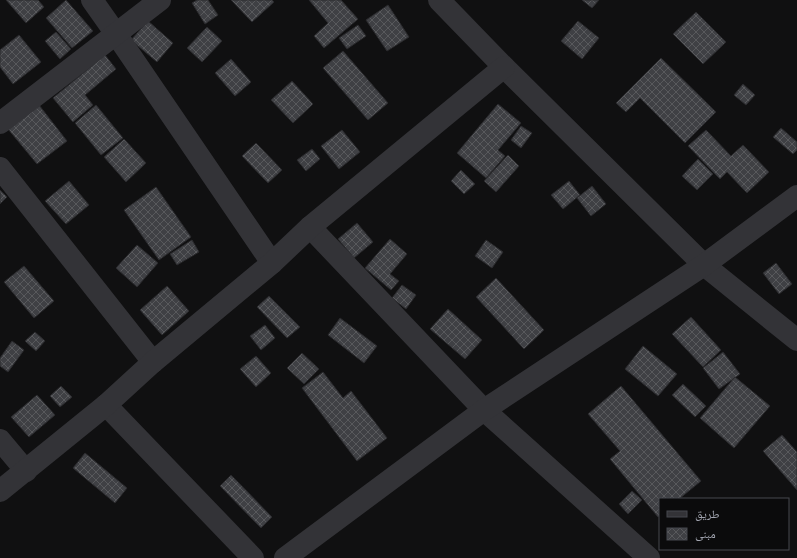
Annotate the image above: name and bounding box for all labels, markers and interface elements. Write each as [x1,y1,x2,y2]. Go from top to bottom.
legend [659,498,789,550]
text: طريق [695,506,720,522]
text: مبنى [695,526,716,542]

